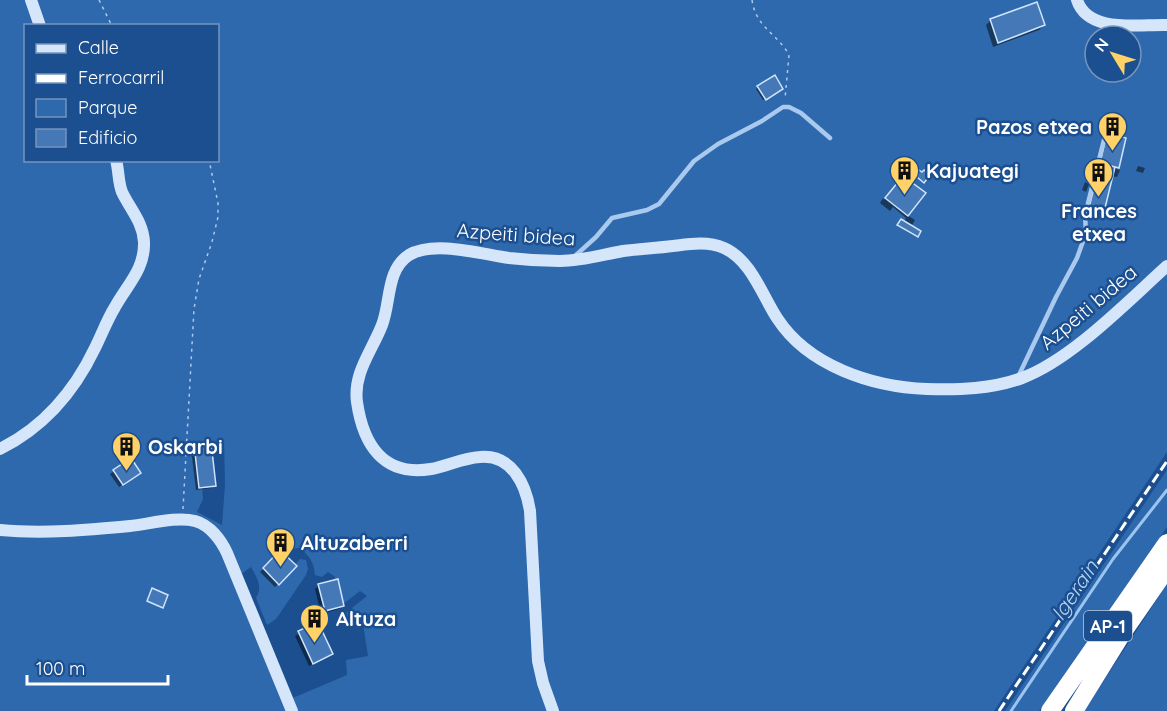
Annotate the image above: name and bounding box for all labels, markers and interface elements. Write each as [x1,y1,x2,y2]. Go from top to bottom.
legend [24,24,219,162]
north arrow [1083,24,1143,84]
text: N [1090,34,1113,56]
text: Calle [78,36,119,59]
text: Ferrocarril [78,66,165,89]
text: Parque [78,96,137,119]
building icon: Pazos etxea [1097,110,1129,152]
place label: Pazos etxea [976,114,1092,139]
text: Edificio [78,126,137,149]
building icon: Kajuategi [889,154,921,196]
building icon: Frances etxea [1083,156,1115,198]
place label: Kajuategi [926,158,1019,183]
place label: Frances etxea [1061,198,1137,246]
street label: Azpeiti bidea [456,217,576,251]
street label: Azpeiti bidea [1034,259,1142,355]
building icon: Oskarbi [111,430,143,472]
place label: Oskarbi [148,434,223,459]
building icon: Altuzaberri [264,526,296,568]
place label: Altuzaberri [301,530,408,555]
water label: Igerain [1044,554,1104,625]
building icon: Altuza [299,602,331,644]
place label: Altuza [336,606,396,631]
road number: AP-1 [1084,611,1132,641]
scale bar [27,648,168,686]
text: 100 m [36,657,85,680]

